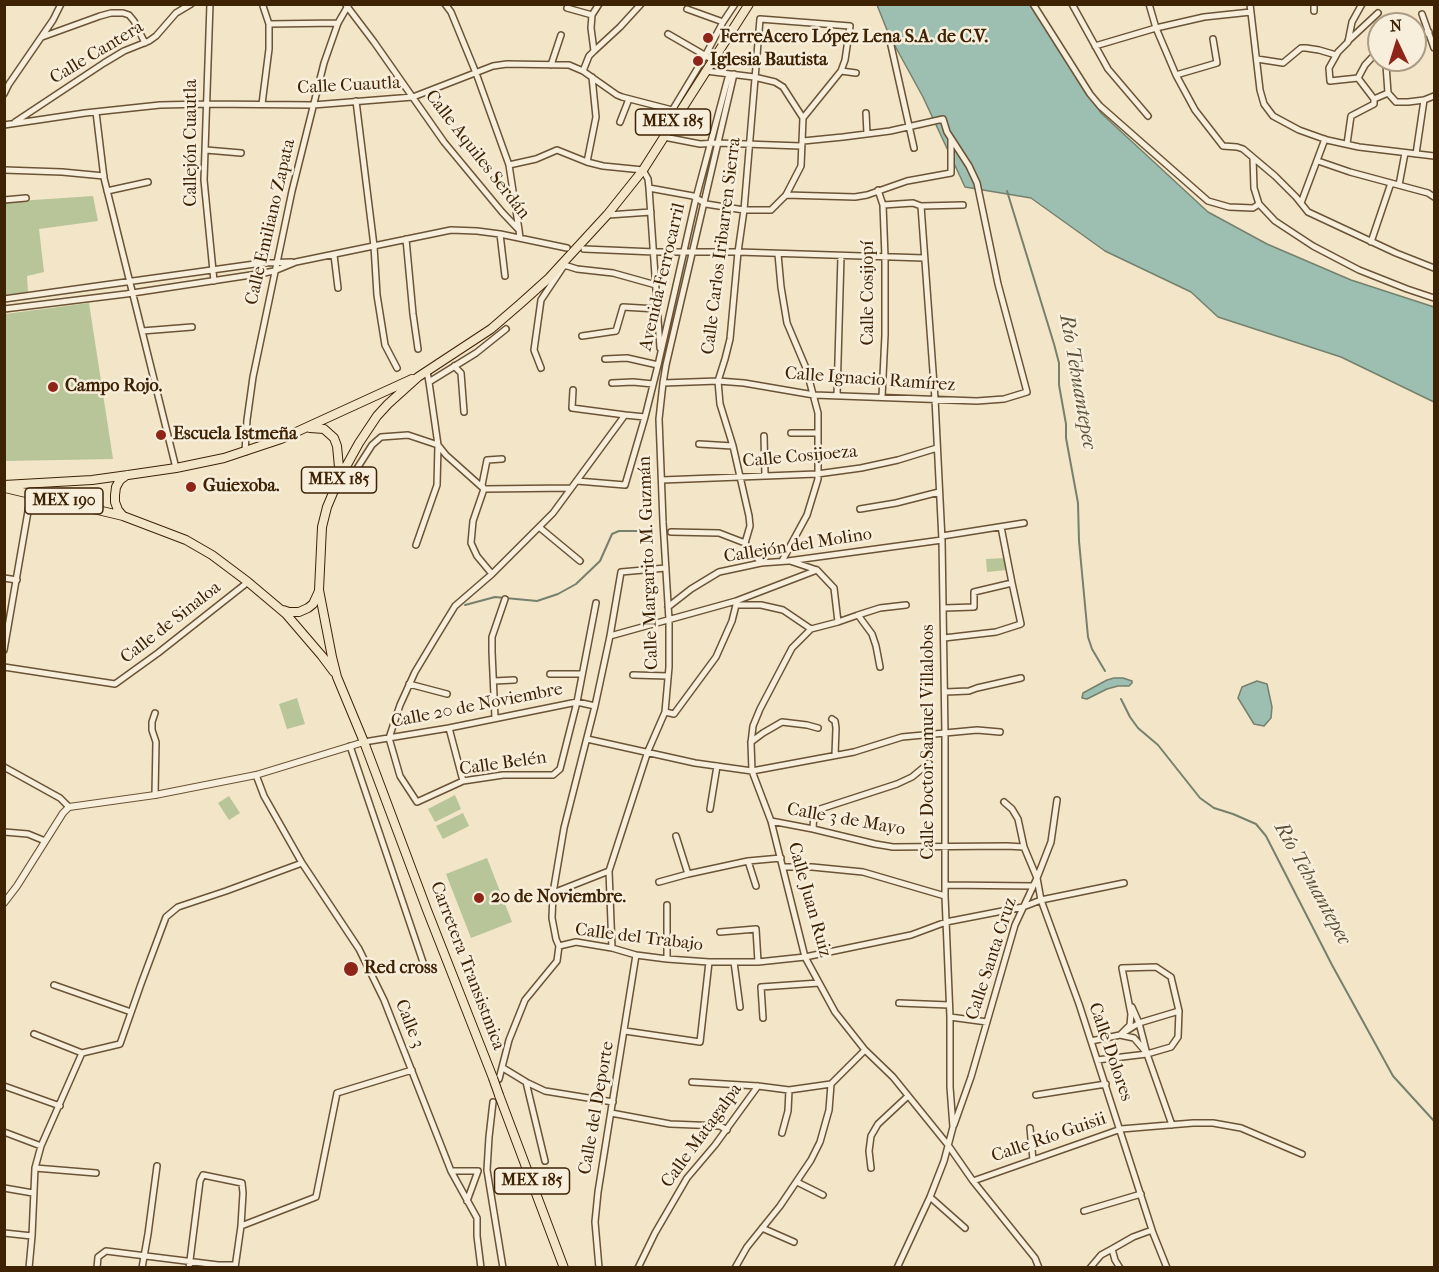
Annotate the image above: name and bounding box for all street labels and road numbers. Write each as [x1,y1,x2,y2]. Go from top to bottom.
street label: Calle Cantera [46,17,148,89]
street label: Calle Cuautla [297,73,401,99]
street label: Callejón Cuautla [181,79,203,207]
street label: Calle Aquiles Serdán [420,86,534,224]
road number: MEX 185 [636,109,710,135]
street label: Calle Carlos Iribarren Sierra [698,136,746,356]
street label: Calle Emiliano Zapata [241,137,301,307]
street label: Avenida Ferrocarril [635,201,691,353]
street label: Calle Cosijopí [858,241,880,345]
street label: Calle Ignacio Ramírez [784,363,956,397]
street label: Calle Cosijoeza [742,441,858,473]
street label: Calle Margarito M. Guzmán [634,456,664,670]
road number: MEX 185 [302,467,376,493]
road number: MEX 190 [25,488,103,514]
street label: Callejón del Molino [722,524,874,568]
street label: Calle de Sinaloa [117,577,225,669]
street label: Calle Doctor Samuel Villalobos [918,624,940,860]
street label: Calle 20 de Noviembre [389,679,565,733]
street label: Calle Belén [458,747,548,781]
street label: Calle 3 de Mayo [785,799,907,841]
street label: Calle Juan Ruiz [782,840,836,960]
street label: Carretera Transistmica [425,879,509,1053]
street label: Calle Santa Cruz [962,895,1022,1023]
street label: Calle del Trabajo [574,919,704,957]
street label: Calle 3 [390,997,428,1051]
street label: Calle Dolores [1083,1000,1137,1104]
street label: Calle del Deporte [575,1040,619,1176]
street label: Calle Matagalpa [657,1080,747,1192]
street label: Calle Río Guisii [989,1108,1109,1168]
road number: MEX 185 [494,1168,570,1194]

